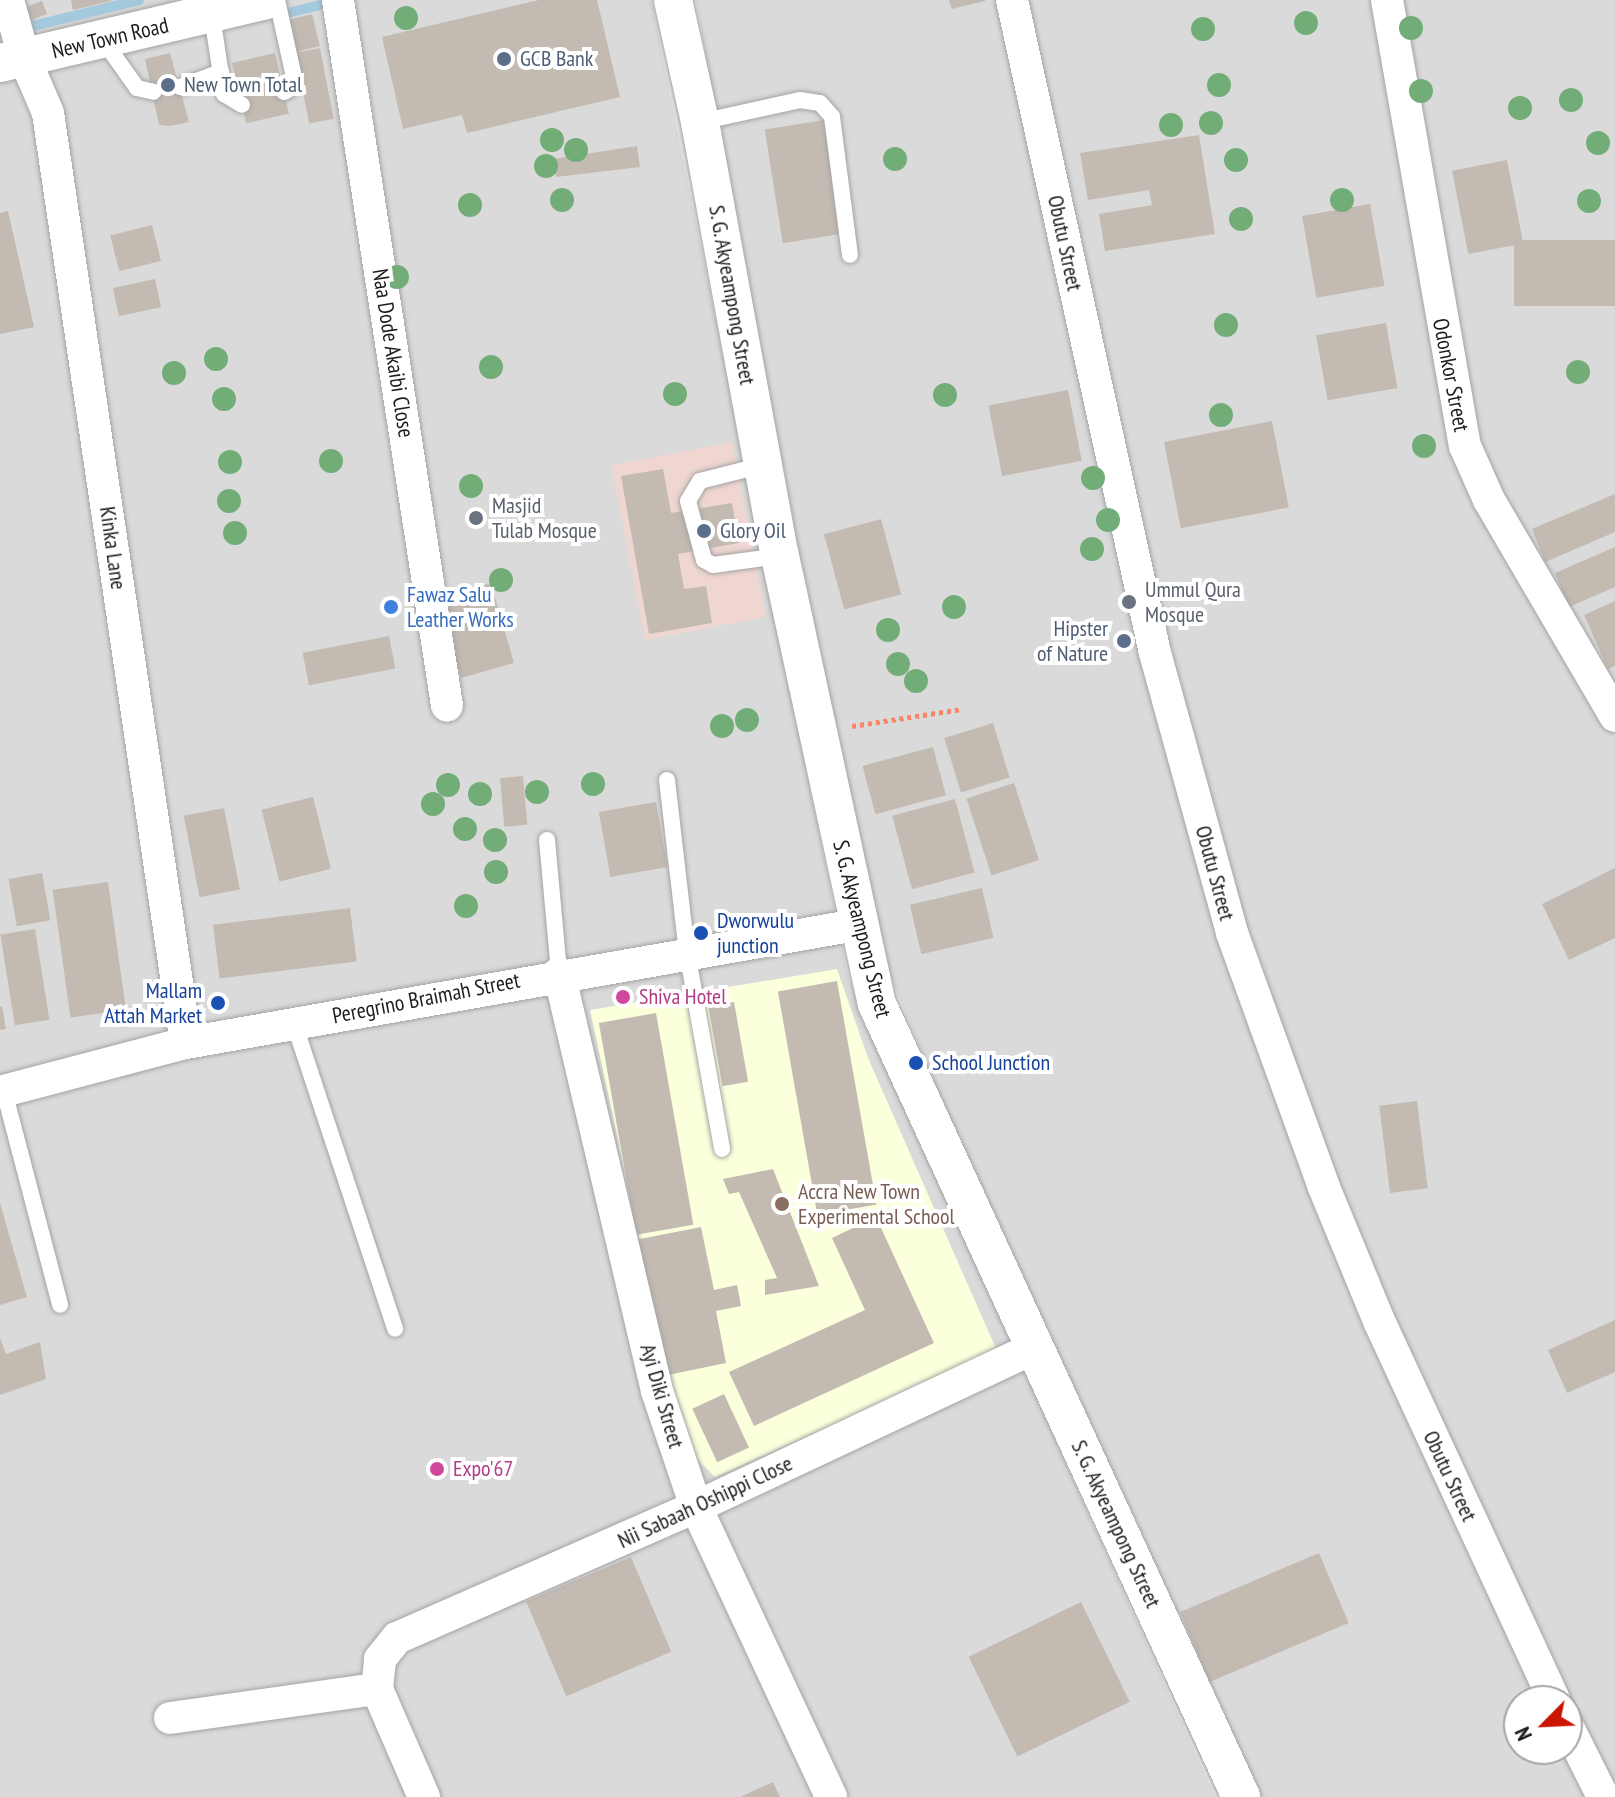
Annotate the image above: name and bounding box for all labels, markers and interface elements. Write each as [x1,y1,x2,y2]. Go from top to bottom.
street label: New Town Road [49,12,171,64]
place label: GCB Bank [520,46,593,72]
marker: GCB Bank [495,50,513,68]
place label: New Town Total [184,72,304,98]
marker: New Town Total [159,76,177,94]
street label: Obutu Street [1042,193,1088,293]
street label: S. G. Akyeampong Street [703,201,761,389]
street label: Naa Dode Akaibi Close [367,266,419,440]
street label: Odonkor Street [1427,316,1475,434]
place label: Masjid Tulab Mosque [492,492,597,544]
street label: Kinka Lane [94,505,132,591]
marker: Masjid Tulab Mosque [467,509,485,527]
place label: Glory Oil [720,518,786,544]
marker: Glory Oil [695,522,713,540]
place label: Ummul Qura Mosque [1145,576,1241,628]
place label: Fawaz Salu Leather Works [407,581,514,632]
marker: Ummul Qura Mosque [1120,593,1138,611]
marker: Fawaz Salu Leather Works [382,598,400,616]
place label: Hipster of Nature [1037,615,1108,666]
marker: Hipster of Nature [1115,632,1133,650]
street label: Obutu Street [1190,823,1240,923]
street label: S. G. Akyeampong Street [827,836,897,1022]
place label: Dworwulu junction [717,907,794,958]
marker: Dworwulu junction [692,924,710,942]
street label: Peregrino Braimah Street [330,967,522,1029]
place label: Mallam Attah Market [104,977,202,1028]
place label: Shiva Hotel [639,984,726,1010]
marker: Shiva Hotel [614,988,632,1006]
marker: Mallam Attah Market [209,994,227,1012]
place label: School Junction [932,1050,1050,1076]
marker: School Junction [907,1054,925,1072]
place label: Accra New Town Experimental School [798,1178,955,1230]
marker: Accra New Town Experimental School [773,1195,791,1213]
street label: Ayi Diki Street [635,1341,689,1451]
street label: Obutu Street [1418,1426,1482,1526]
street label: S. G. Akyeampong Street [1065,1434,1167,1614]
street label: Nii Sabaah Oshippi Close [614,1450,796,1554]
place label: Expo'67 [453,1456,513,1482]
marker: Expo'67 [428,1460,446,1478]
north arrow [1503,1685,1583,1765]
text: N [1508,1723,1538,1745]

